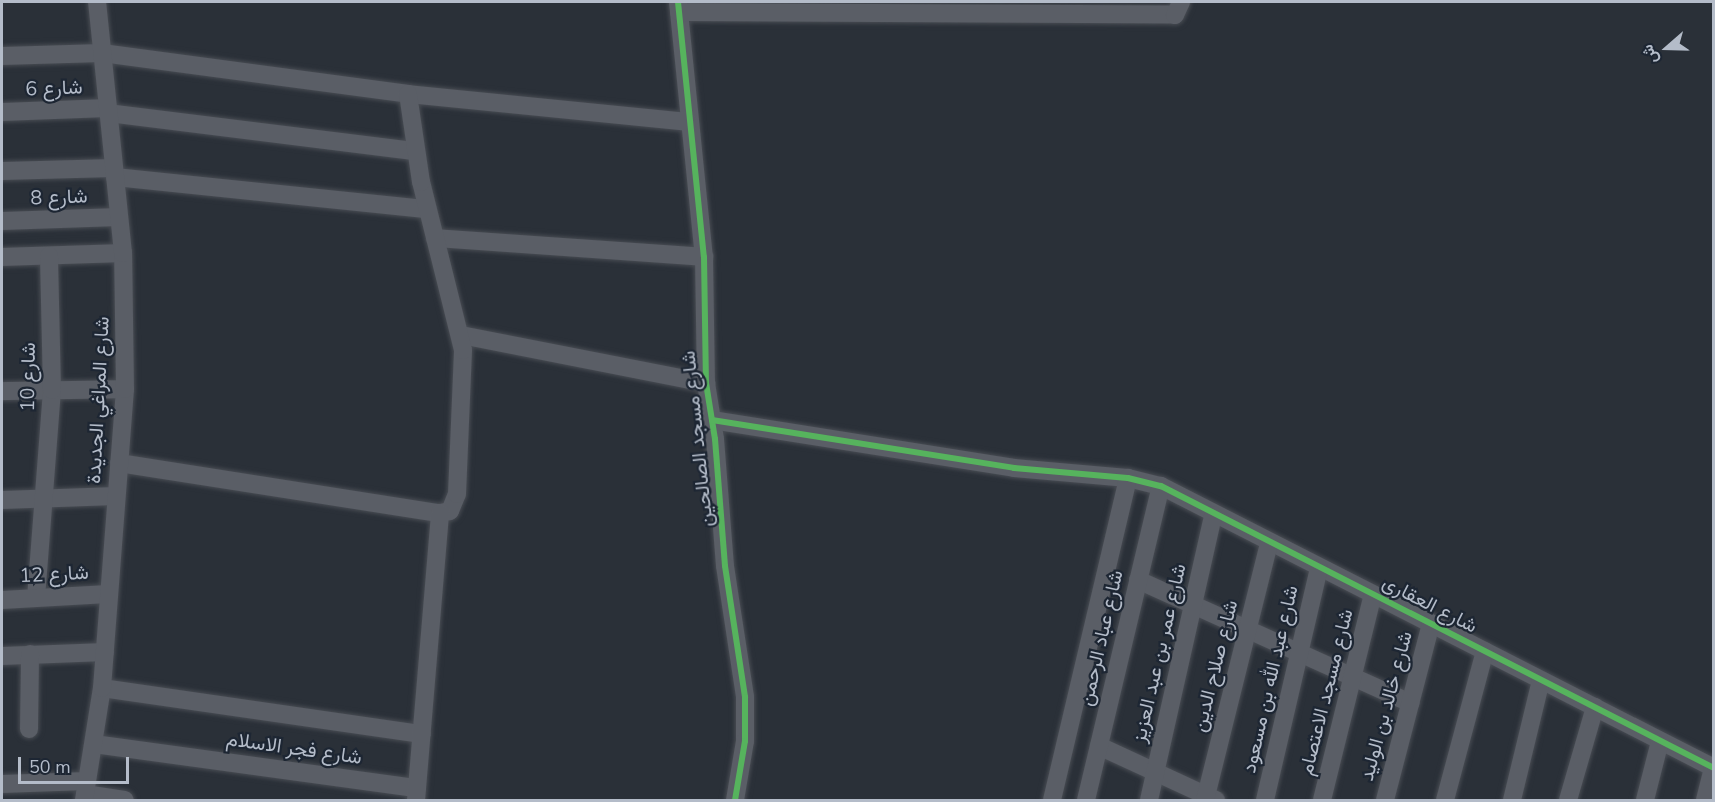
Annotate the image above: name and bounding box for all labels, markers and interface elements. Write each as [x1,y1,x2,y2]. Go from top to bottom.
north arrow [1637,18,1697,78]
text: ش [1636,41,1664,67]
street label: شارع 6 [25,75,83,101]
street label: شارع 8 [30,184,88,210]
street label: شارع المراغي الجديدة [82,316,114,484]
street label: شارع 10 [15,342,41,412]
street label: شارع مسجد الصالحين [676,350,718,528]
street label: شارع 12 [19,560,89,588]
street label: شارع عمر بن عبد العزيز [1127,561,1191,745]
street label: شارع عباد الرحمن [1074,568,1128,708]
street label: شارع العقارى [1379,570,1481,638]
street label: شارع عبد الله بن مسعود [1237,583,1303,775]
street label: شارع صلاح الدين [1187,598,1243,734]
street label: شارع مسجد الاعتصام [1294,607,1358,777]
street label: شارع خالد بن الوليد [1354,629,1418,783]
street label: شارع فجر الاسلام [225,727,363,769]
scale bar [21,745,132,783]
text: 50 m [29,755,71,779]

